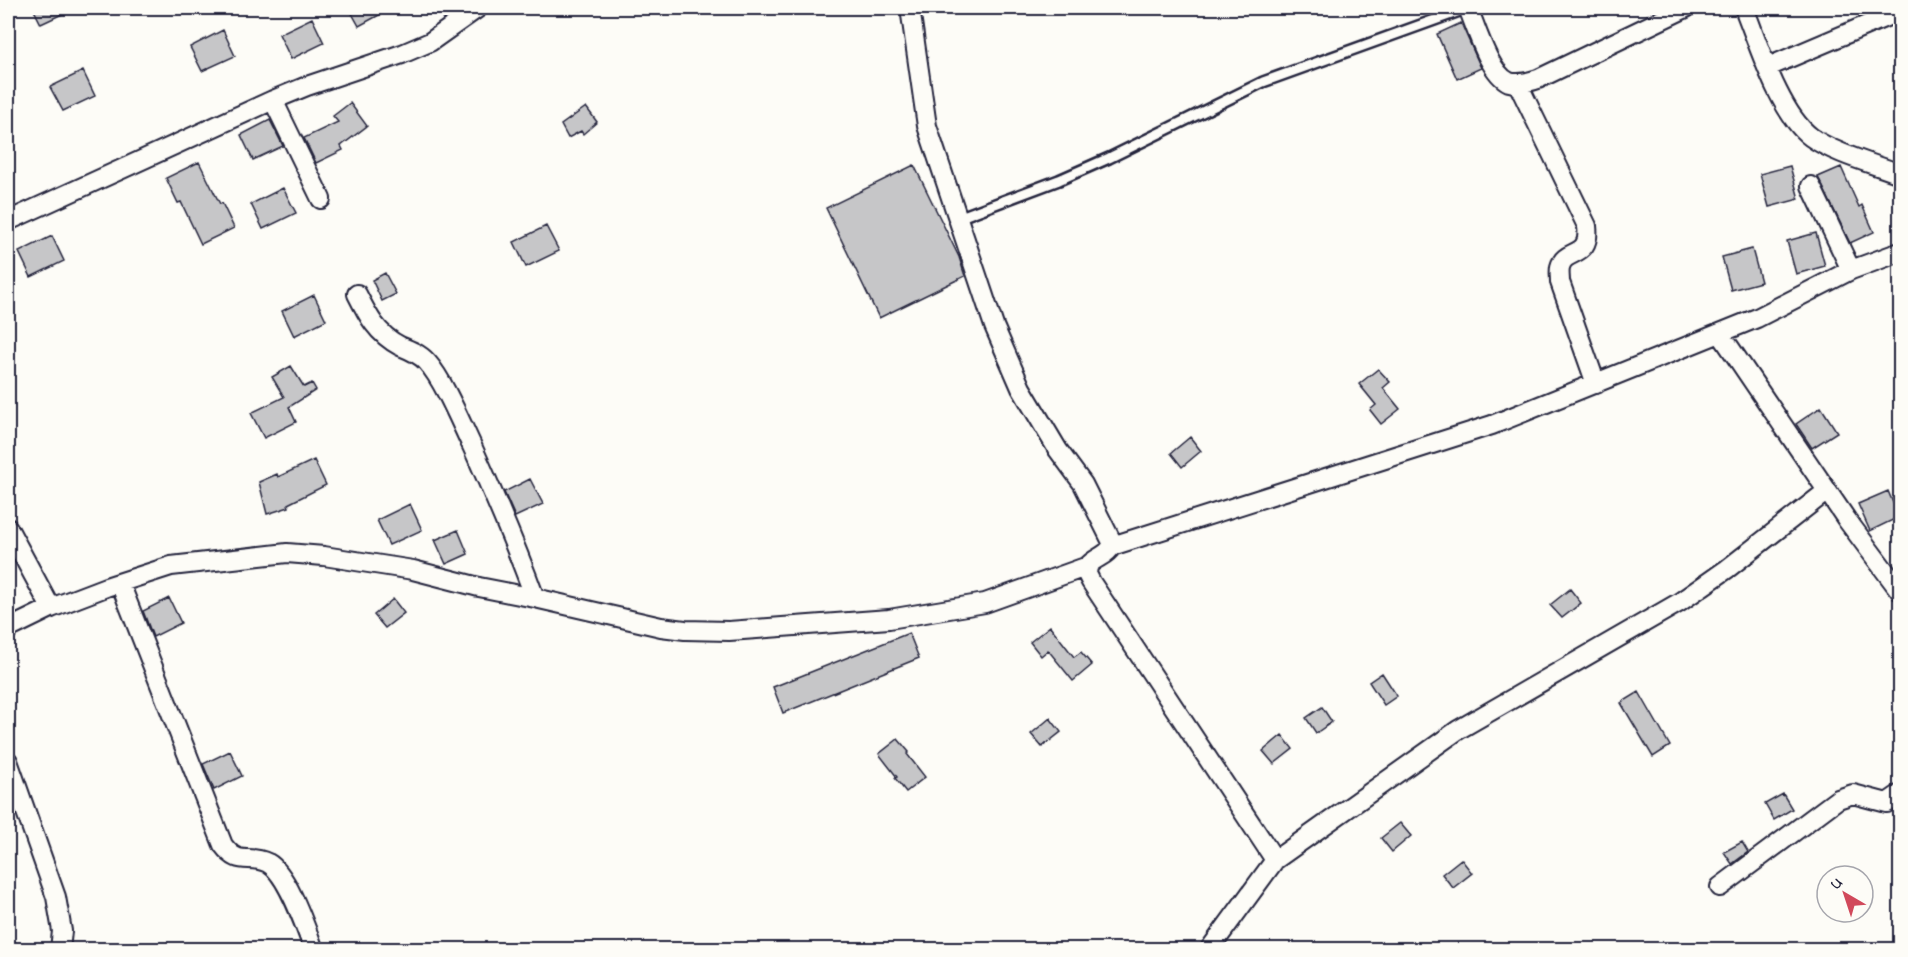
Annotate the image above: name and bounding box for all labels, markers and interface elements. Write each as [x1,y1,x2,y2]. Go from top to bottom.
north arrow [1815,864,1875,924]
text: U [1825,871,1848,896]

